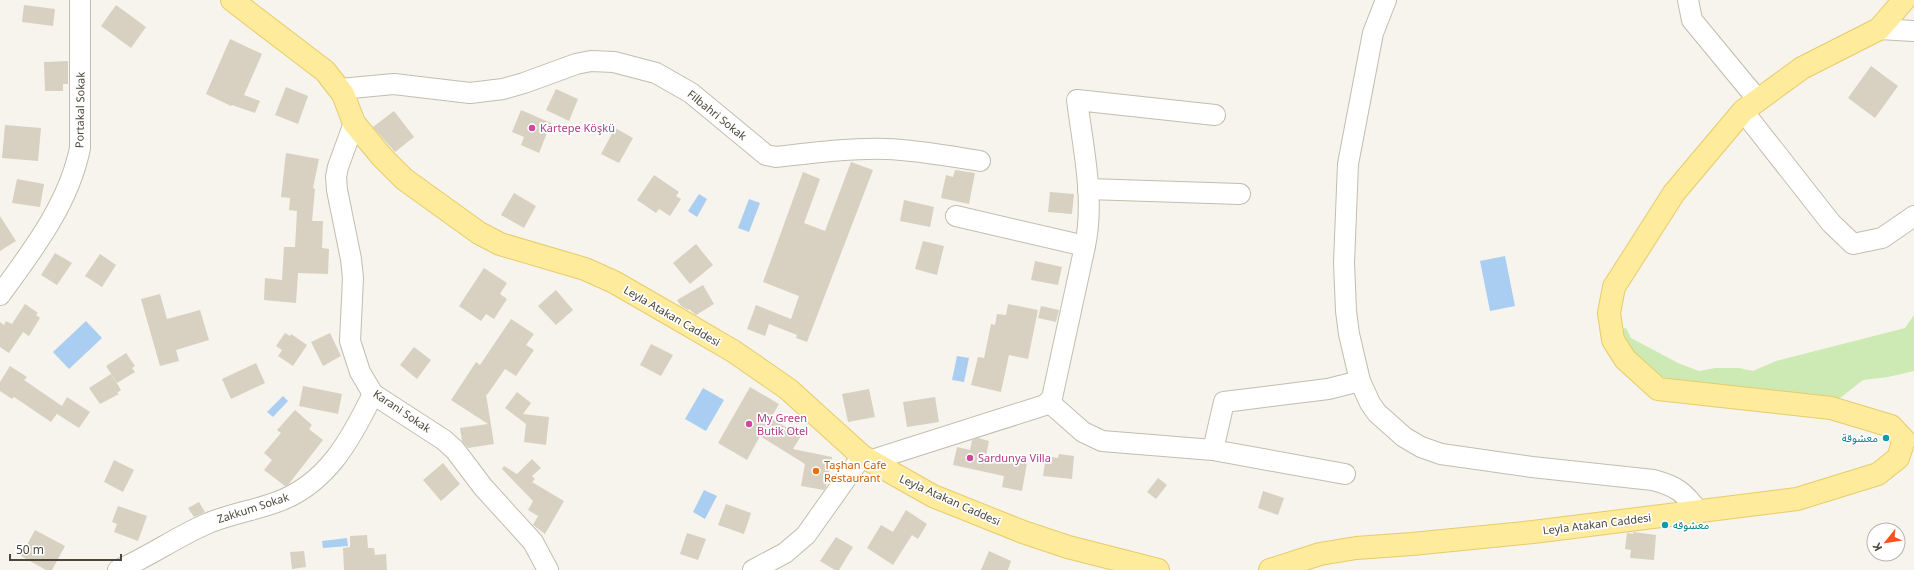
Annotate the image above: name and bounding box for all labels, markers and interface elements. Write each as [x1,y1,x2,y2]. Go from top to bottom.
street label: Portakal Sokak [71,72,88,148]
street label: Filbahri Sokak [685,86,750,143]
place label: Kartepe Köşkü [540,120,615,135]
marker: Kartepe Köşkü [527,123,537,133]
street label: Leyla Atakan Caddesi [621,282,723,349]
street label: Karani Sokak [370,386,434,435]
place label: My Green Butik Otel [757,410,808,438]
marker: My Green Butik Otel [744,419,754,429]
place label: معشوقة [1842,430,1878,445]
marker: معشوقة [1881,433,1891,443]
place label: Sardunya Villa [978,450,1051,465]
marker: Sardunya Villa [965,453,975,463]
place label: Taşhan Cafe Restaurant [824,457,886,485]
marker: Taşhan Cafe Restaurant [811,466,821,476]
street label: Leyla Atakan Caddesi [897,471,1003,529]
street label: Zakkum Sokak [215,489,291,526]
street label: Leyla Atakan Caddesi [1542,509,1652,538]
place label: معشوقه [1673,517,1710,532]
marker: معشوقه [1660,520,1670,530]
north arrow [1866,522,1906,562]
scale bar [10,536,121,562]
text: K [1868,540,1885,554]
text: 50 m [16,541,44,558]

